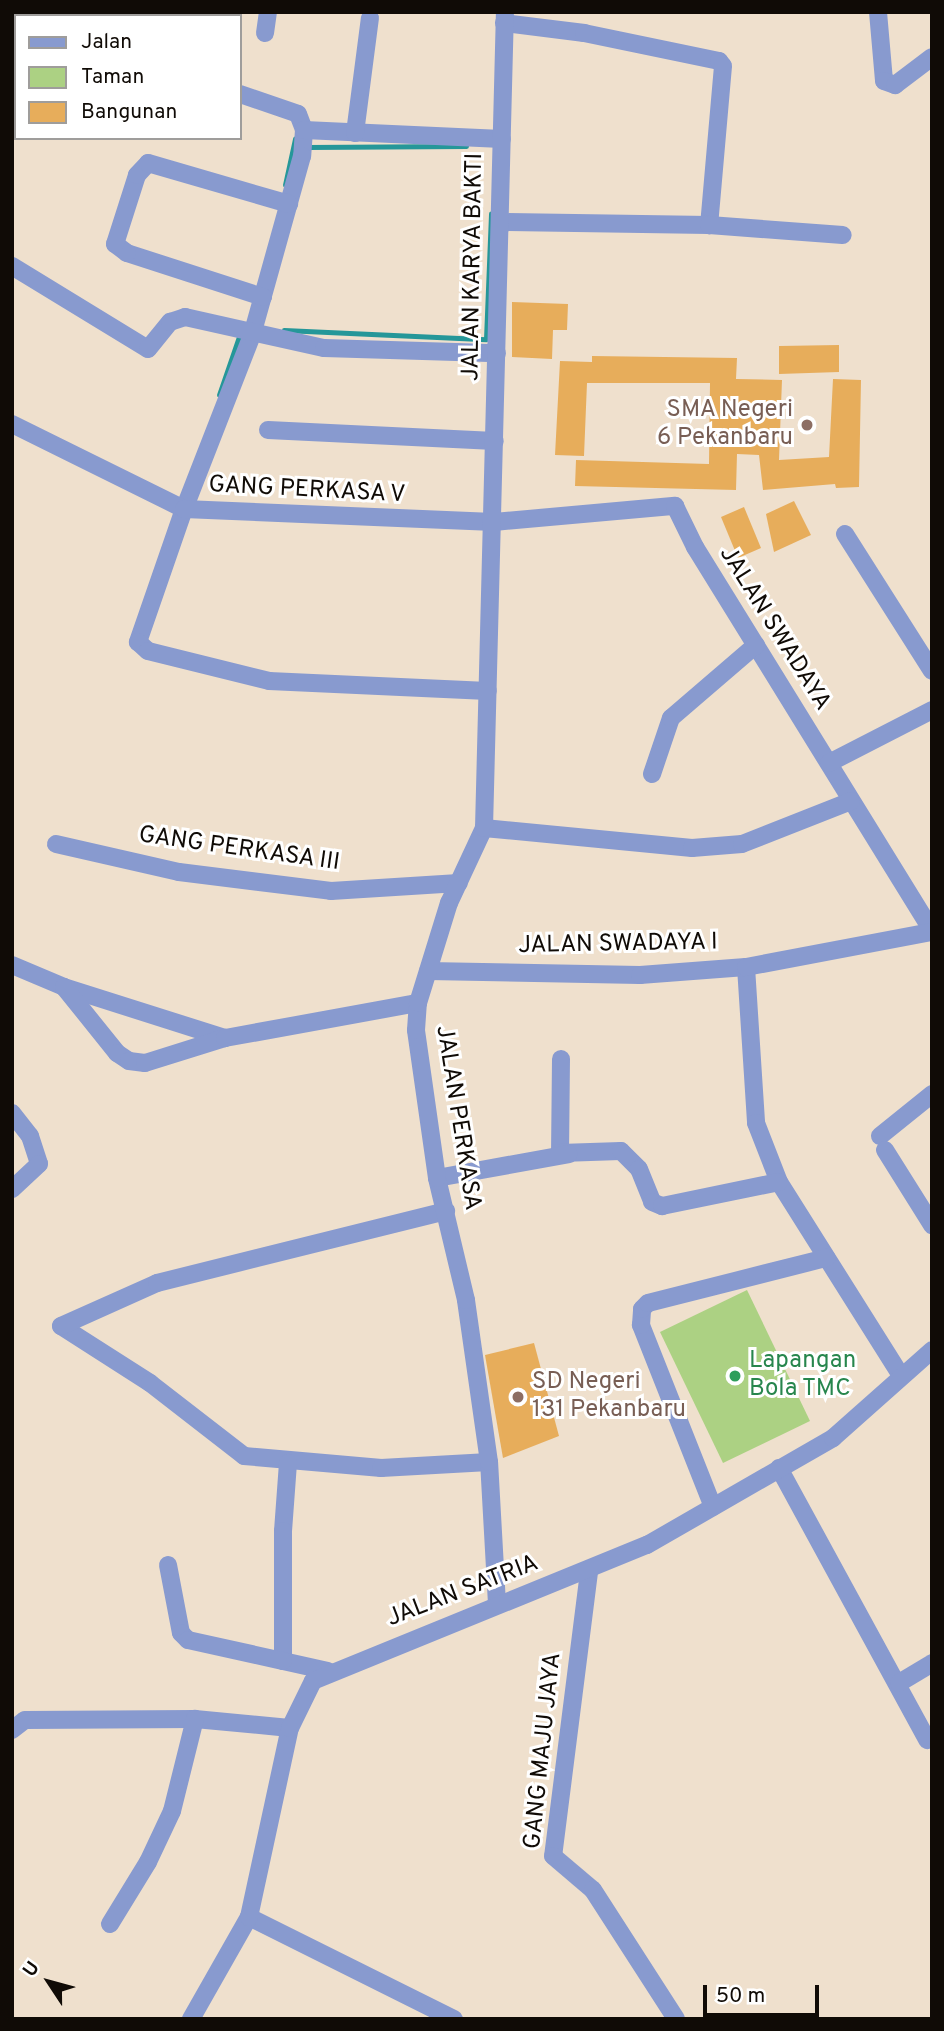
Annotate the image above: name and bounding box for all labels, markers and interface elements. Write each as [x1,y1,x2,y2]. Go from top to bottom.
legend [14,14,242,140]
text: Jalan [81,29,132,56]
text: Taman [81,64,144,91]
text: Bangunan [81,99,177,126]
street label: JALAN KARYA BAKTI [458,152,490,382]
place label: SMA Negeri 6 Pekanbaru [657,397,793,453]
marker: SMA Negeri 6 Pekanbaru [799,417,815,433]
street label: GANG PERKASA V [207,471,407,511]
street label: JALAN SWADAYA [712,542,836,716]
street label: GANG PERKASA III [136,822,342,878]
street label: JALAN SWADAYA I [518,929,718,961]
street label: JALAN PERKASA [428,1023,486,1213]
place label: Lapangan Bola TMC [749,1348,856,1404]
marker: Lapangan Bola TMC [727,1368,743,1384]
place label: SD Negeri 131 Pekanbaru [532,1369,686,1425]
marker: SD Negeri 131 Pekanbaru [510,1389,526,1405]
street label: JALAN SATRIA [383,1550,543,1634]
street label: GANG MAJU JAYA [519,1651,569,1851]
north arrow [14,1947,84,2017]
text: U [18,1957,46,1982]
scale bar [706,1972,822,2016]
text: 50 m [716,1983,765,2010]

